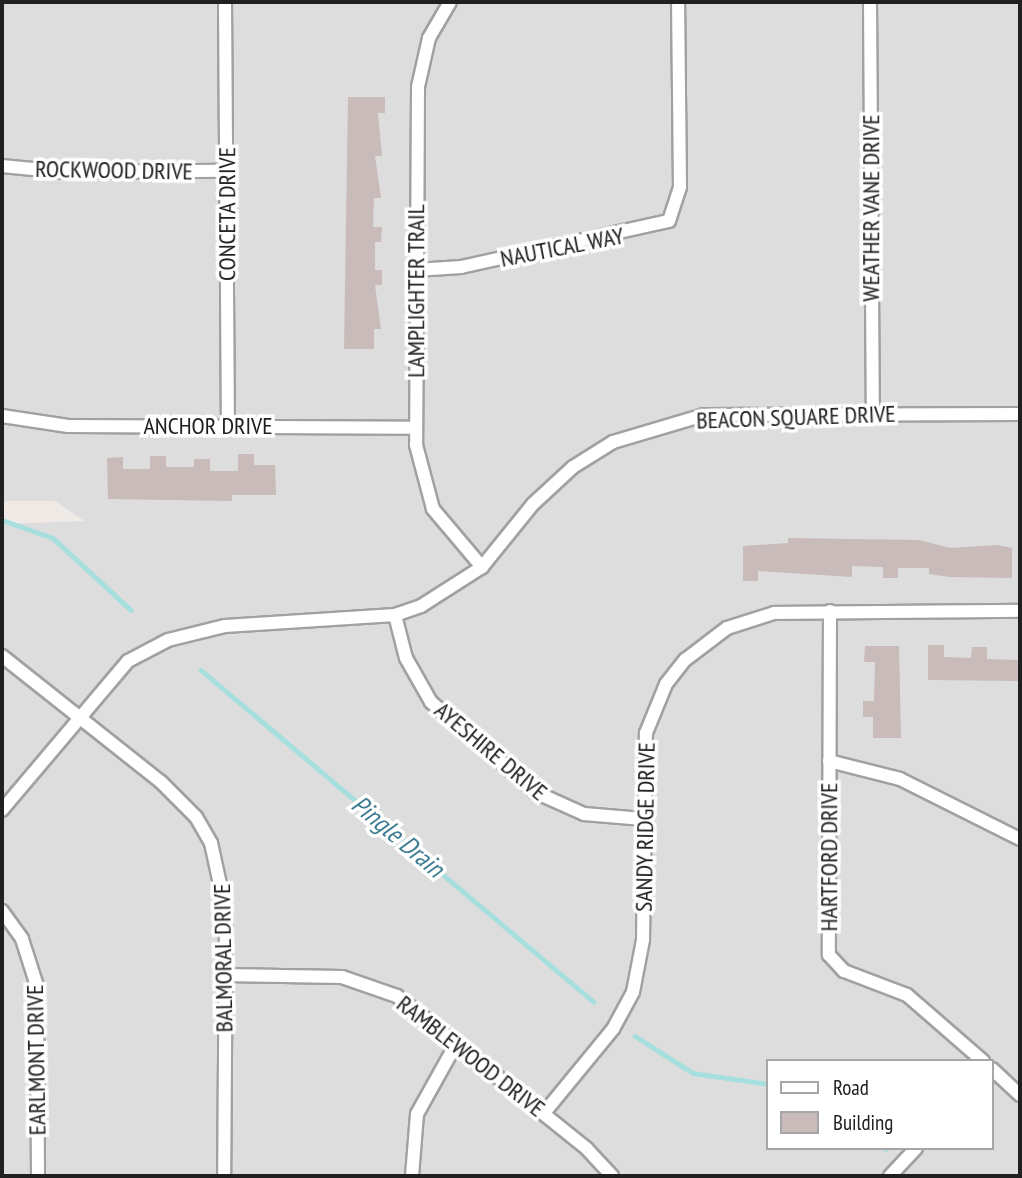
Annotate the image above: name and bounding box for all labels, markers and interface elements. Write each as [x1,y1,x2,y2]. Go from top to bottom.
street label: WEATHER VANE DRIVE [857,114,885,302]
street label: CONCETA DRIVE [213,147,241,281]
street label: ROCKWOOD DRIVE [35,154,193,186]
street label: LAMPLIGHTER TRAIL [402,204,430,378]
street label: NAUTICAL WAY [497,221,627,273]
street label: BEACON SQUARE DRIVE [696,399,896,435]
street label: ANCHOR DRIVE [143,412,273,440]
street label: AYESHIRE DRIVE [429,696,553,806]
street label: SANDY RIDGE DRIVE [629,742,661,912]
street label: HARTFORD DRIVE [815,783,843,931]
water label: Pingle Drain [346,789,450,883]
street label: BALMORAL DRIVE [207,883,239,1033]
street label: EARLMONT DRIVE [20,984,52,1136]
street label: RAMBLEWOOD DRIVE [391,989,551,1123]
legend [766,1059,994,1150]
text: Road [833,1074,869,1101]
text: Building [833,1109,893,1136]

